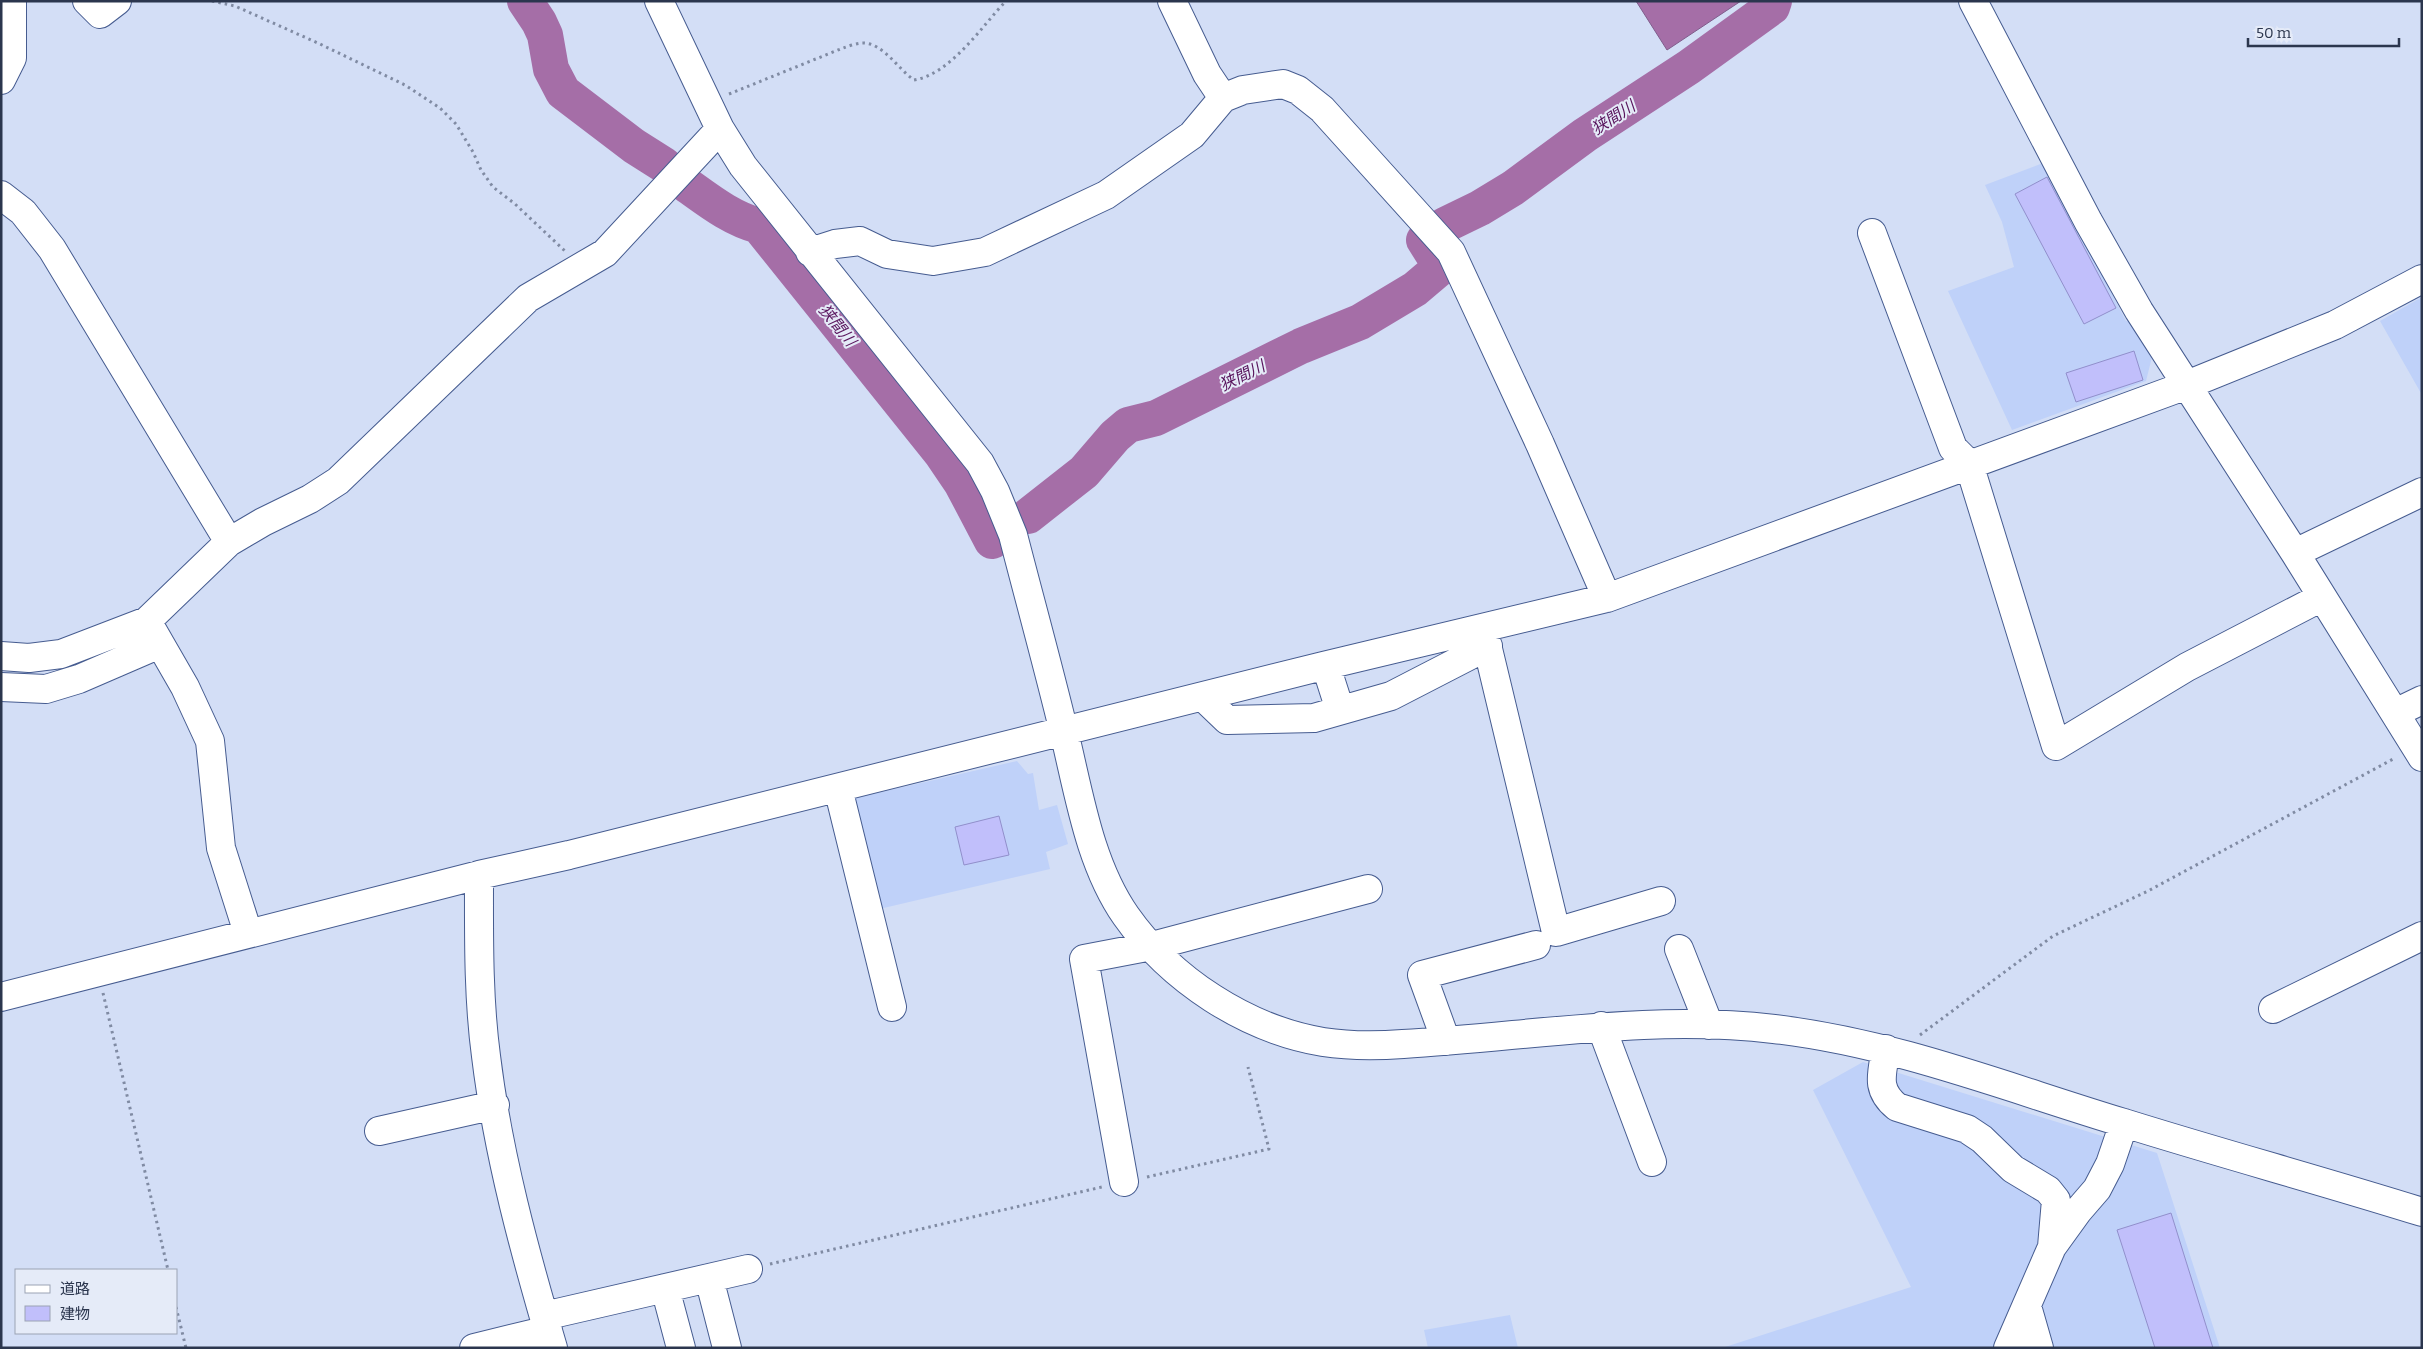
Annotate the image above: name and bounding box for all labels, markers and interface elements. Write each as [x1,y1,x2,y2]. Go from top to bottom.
scale bar [2248,15,2399,47]
text: 50 m [2256,24,2292,42]
water label: 狭間川 [1588,95,1640,138]
water label: 狭間川 [815,301,861,351]
water label: 狭間川 [1216,356,1270,395]
legend [15,1269,178,1334]
text: 道路 [60,1280,90,1298]
text: 建物 [60,1305,90,1323]

